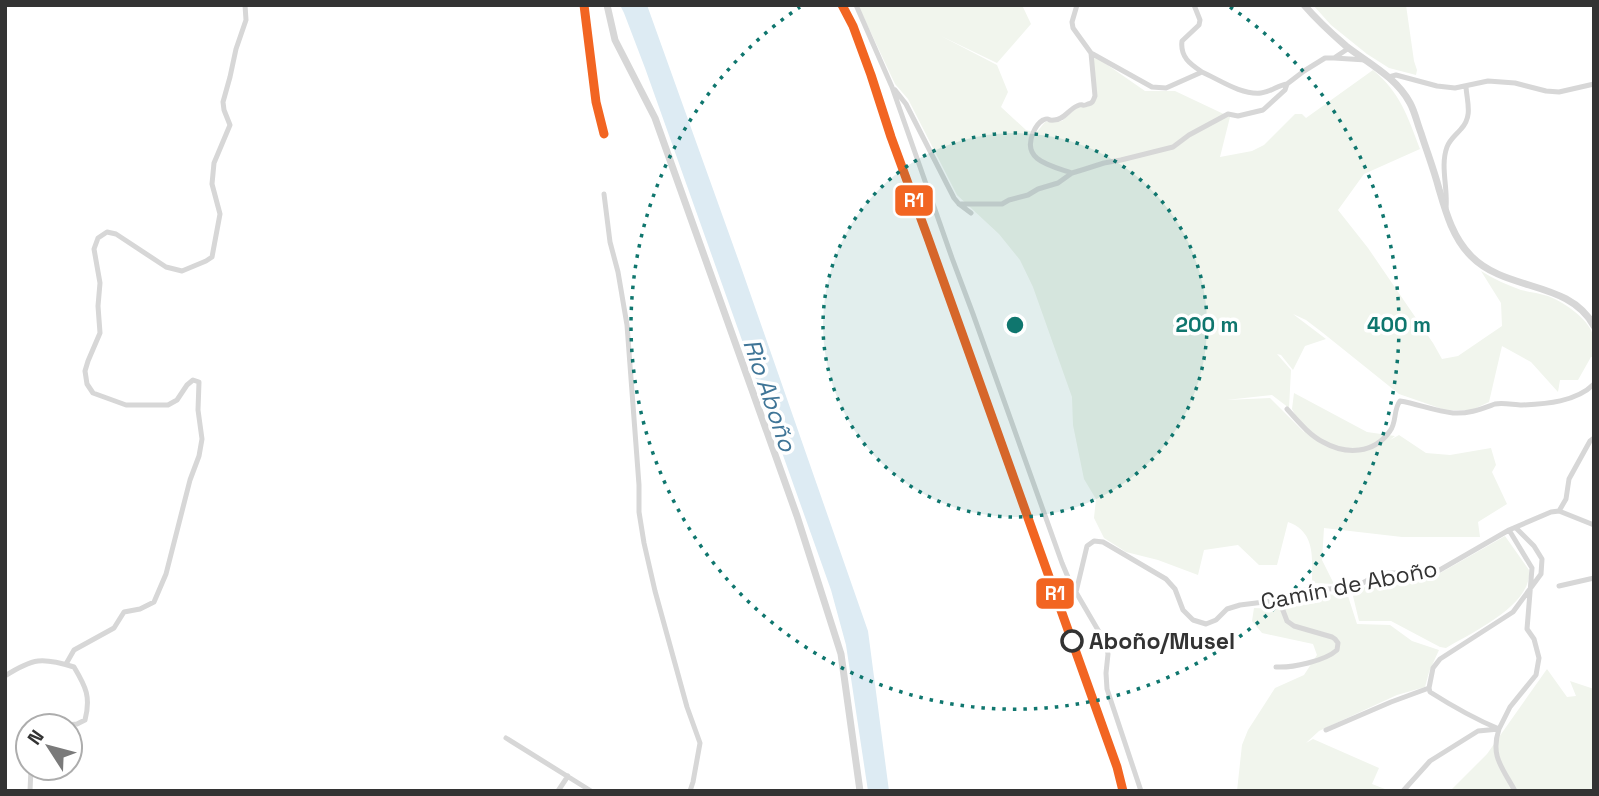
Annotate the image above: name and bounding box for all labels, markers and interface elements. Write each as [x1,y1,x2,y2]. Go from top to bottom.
line badge: R1 [894,184,934,217]
text: R1 [904,188,924,213]
text: 200 m [1176,311,1238,338]
text: 400 m [1367,311,1431,338]
centre of rings [1003,313,1027,337]
water label: Rio Aboño [736,335,804,456]
street label: Camín de Aboño [1258,553,1440,617]
line badge: R1 [1035,577,1075,610]
text: R1 [1045,581,1065,606]
place label: Aboño/Musel [1089,626,1235,656]
marker: Aboño/Musel [1061,630,1083,652]
north arrow [14,712,84,782]
text: N [22,725,50,750]

